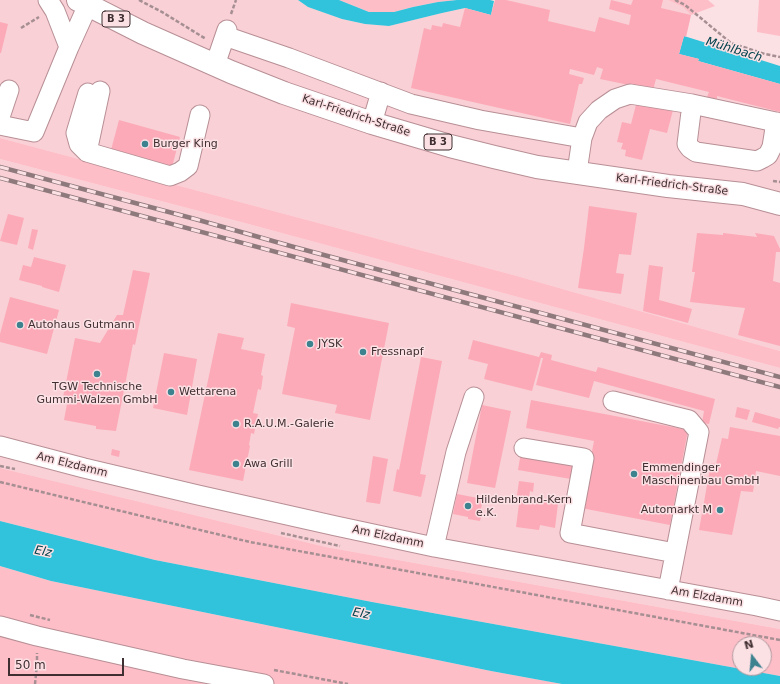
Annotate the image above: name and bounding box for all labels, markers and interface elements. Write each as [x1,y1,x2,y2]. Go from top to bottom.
road number: B 3 [102,11,130,27]
water label: Mühlbach [704,35,764,65]
street label: Karl-Friedrich-Straße [300,92,412,140]
road number: B 3 [424,134,452,150]
place label: Burger King [153,137,218,151]
marker: Burger King [140,139,150,149]
street label: Karl-Friedrich-Straße [615,172,729,198]
place label: Autohaus Gutmann [28,318,135,332]
marker: Autohaus Gutmann [15,320,25,330]
place label: JYSK [318,337,342,351]
marker: JYSK [305,339,315,349]
place label: Fressnapf [371,345,424,359]
marker: Fressnapf [358,347,368,357]
marker: TGW Technische Gummi-Walzen GmbH [92,369,102,379]
place label: TGW Technische Gummi-Walzen GmbH [37,380,157,406]
place label: Wettarena [179,385,236,399]
marker: Wettarena [166,387,176,397]
place label: R.A.U.M.-Galerie [244,417,334,431]
marker: R.A.U.M.-Galerie [231,419,241,429]
street label: Am Elzdamm [35,450,109,480]
place label: Awa Grill [244,457,293,471]
marker: Awa Grill [231,459,241,469]
place label: Emmendinger Maschinenbau GmbH [642,461,759,487]
marker: Emmendinger Maschinenbau GmbH [629,469,639,479]
place label: Hildenbrand-Kern e.K. [476,493,572,519]
marker: Hildenbrand-Kern e.K. [463,501,473,511]
place label: Automarkt M [641,503,712,517]
marker: Automarkt M [715,505,725,515]
street label: Am Elzdamm [351,523,425,551]
water label: Elz [33,543,53,561]
street label: Am Elzdamm [670,584,744,610]
water label: Elz [351,605,371,623]
north arrow [732,636,772,676]
text: N [743,637,755,652]
scale bar [10,650,126,676]
text: 50 m [15,658,46,672]

